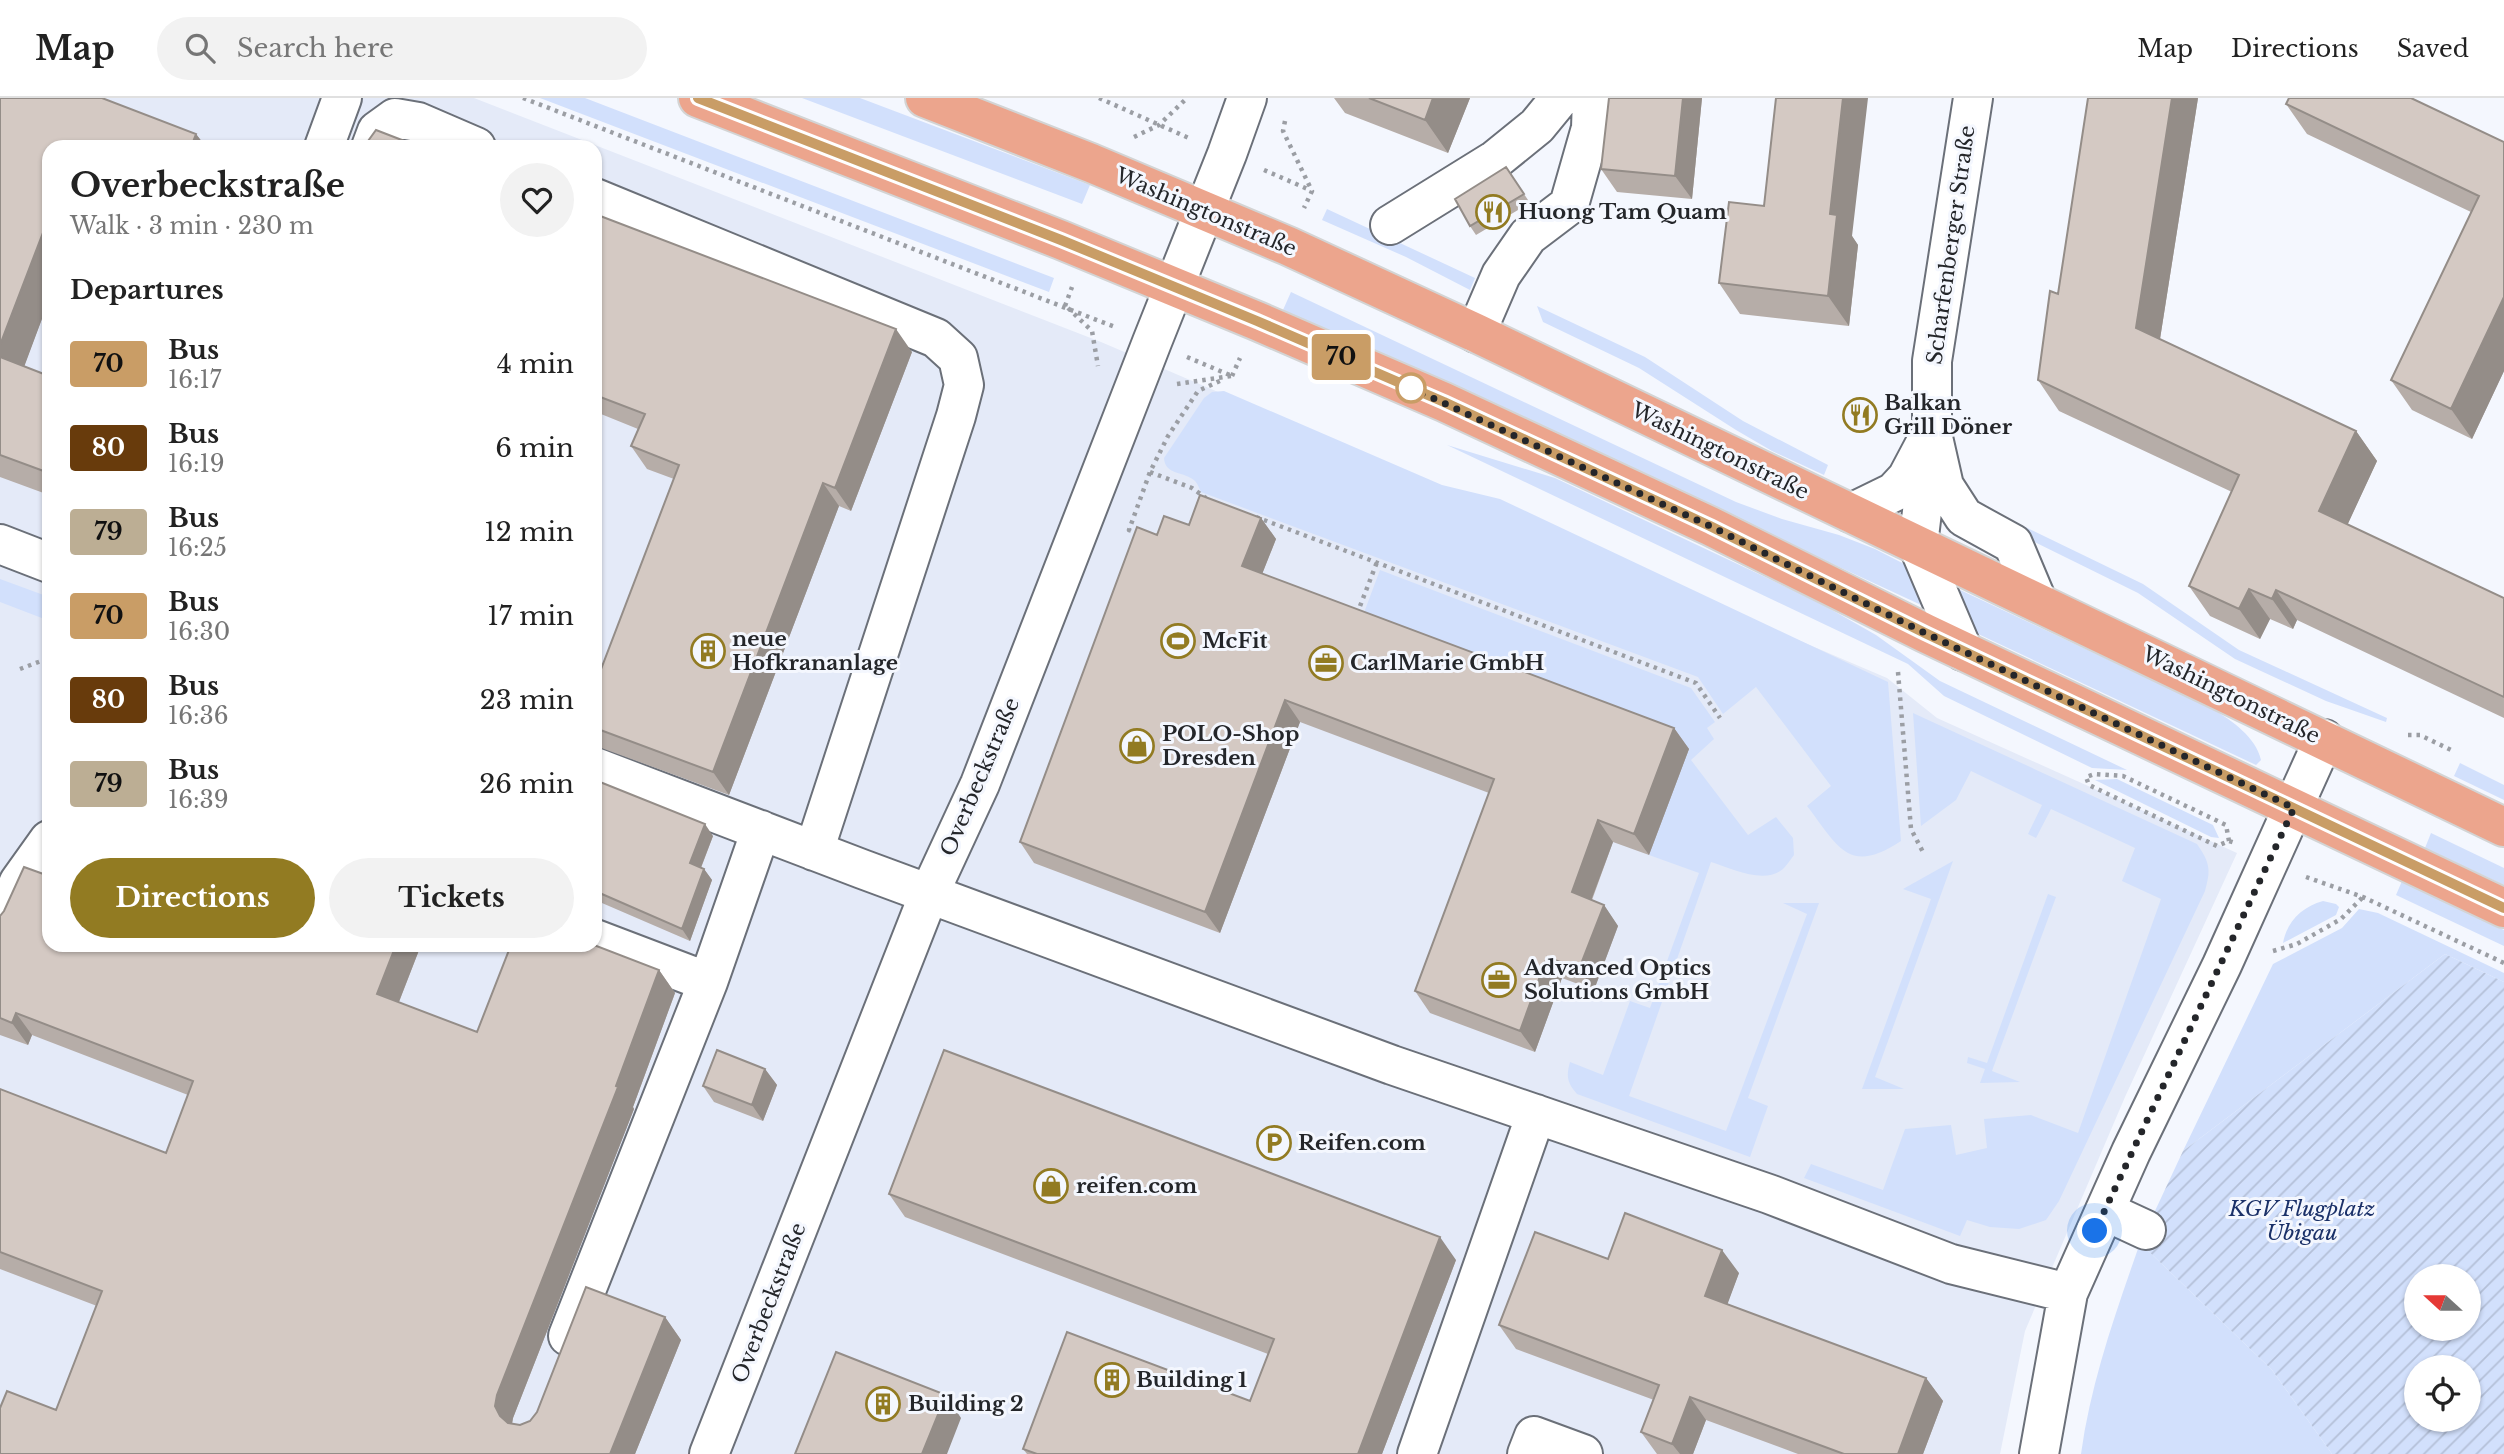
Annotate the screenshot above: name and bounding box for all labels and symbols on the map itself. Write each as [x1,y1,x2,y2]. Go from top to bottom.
street label: Scharfenberger Straße [1921,124,1981,366]
street label: Washingtonstraße [1111,162,1301,262]
restaurant icon: Huong Tam Quam [1474,193,1512,231]
place label: Huong Tam Quam [1518,199,1727,225]
line badge: 70 [1310,334,1372,380]
unlabelled marker [1396,373,1426,403]
place label: Balkan Grill Döner [1884,390,2013,440]
street label: Washingtonstraße [1626,396,1813,505]
restaurant icon: Balkan Grill Döner [1841,396,1879,434]
sports icon: McFit [1159,622,1197,660]
place label: neue Hofkrananlage [732,626,898,676]
place label: McFit [1202,628,1268,654]
building icon: neue Hofkrananlage [689,632,727,670]
street label: Washingtonstraße [2137,640,2324,749]
office icon: CarlMarie GmbH [1307,644,1345,682]
place label: CarlMarie GmbH [1350,650,1545,676]
street label: Overbeckstraße [935,694,1025,860]
place label: POLO-Shop Dresden [1162,721,1299,771]
shop icon: POLO-Shop Dresden [1118,727,1156,765]
place label: Advanced Optics Solutions GmbH [1523,955,1711,1005]
office icon: Advanced Optics Solutions GmbH [1480,961,1518,999]
parking icon: Reifen.com [1255,1124,1293,1162]
place label: Reifen.com [1298,1130,1426,1156]
shop icon: reifen.com [1032,1167,1070,1205]
place label: reifen.com [1076,1173,1197,1199]
park label: KGV Flugplatz Übigau [2228,1196,2375,1246]
your location [2077,1213,2112,1248]
street label: Overbeckstraße [726,1219,812,1387]
north arrow [2404,1264,2482,1340]
building icon: Building 1 [1093,1361,1131,1399]
place label: Building 1 [1136,1367,1247,1393]
building icon: Building 2 [864,1385,902,1423]
place label: Building 2 [908,1391,1024,1417]

